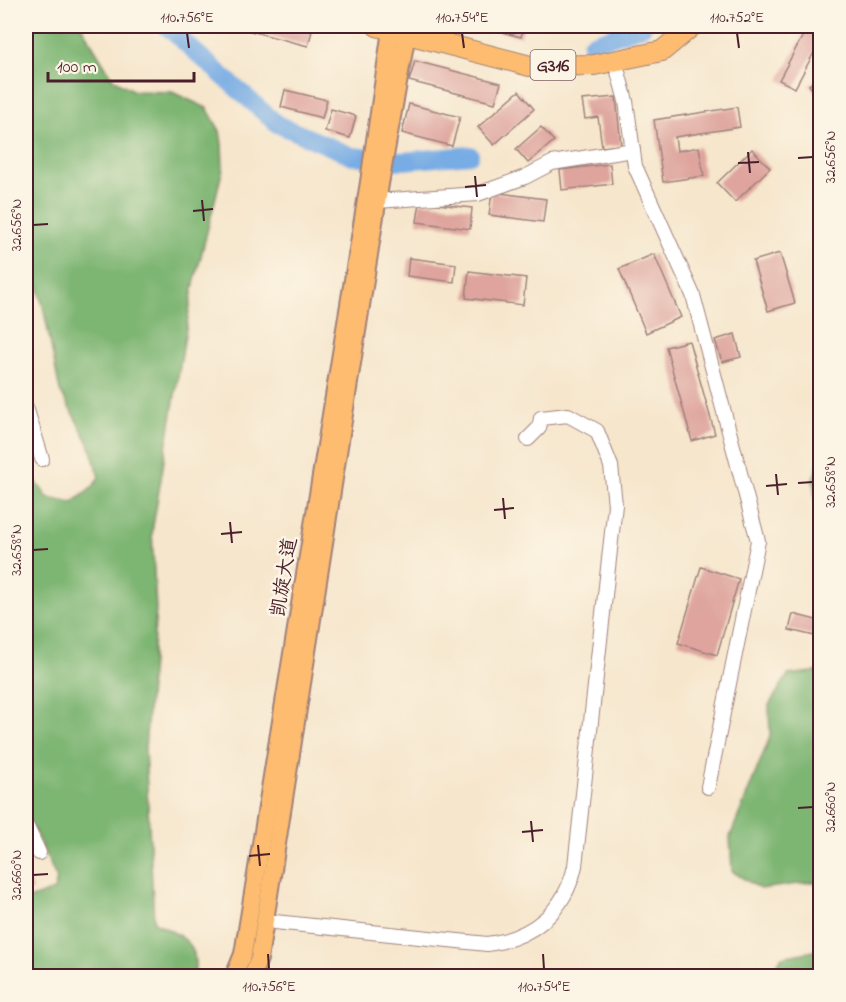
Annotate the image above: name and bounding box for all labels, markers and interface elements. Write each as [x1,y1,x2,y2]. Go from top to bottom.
text: 110.756°E [160,7,214,29]
text: 110.754°E [435,7,489,29]
text: 110.752°E [710,7,764,29]
scale bar [48,45,194,83]
road number: G316 [530,50,576,80]
text: 100 m [57,55,97,81]
text: 32.656°N [820,131,842,183]
text: 32.656°N [6,199,28,251]
text: 32.658°N [820,456,842,508]
text: 32.658°N [6,524,28,576]
street label: 凯旋大道 [265,536,306,619]
text: 32.660°N [820,782,842,832]
text: 32.660°N [6,850,28,900]
text: 110.756°E [242,976,296,998]
text: 110.754°E [517,976,571,998]

